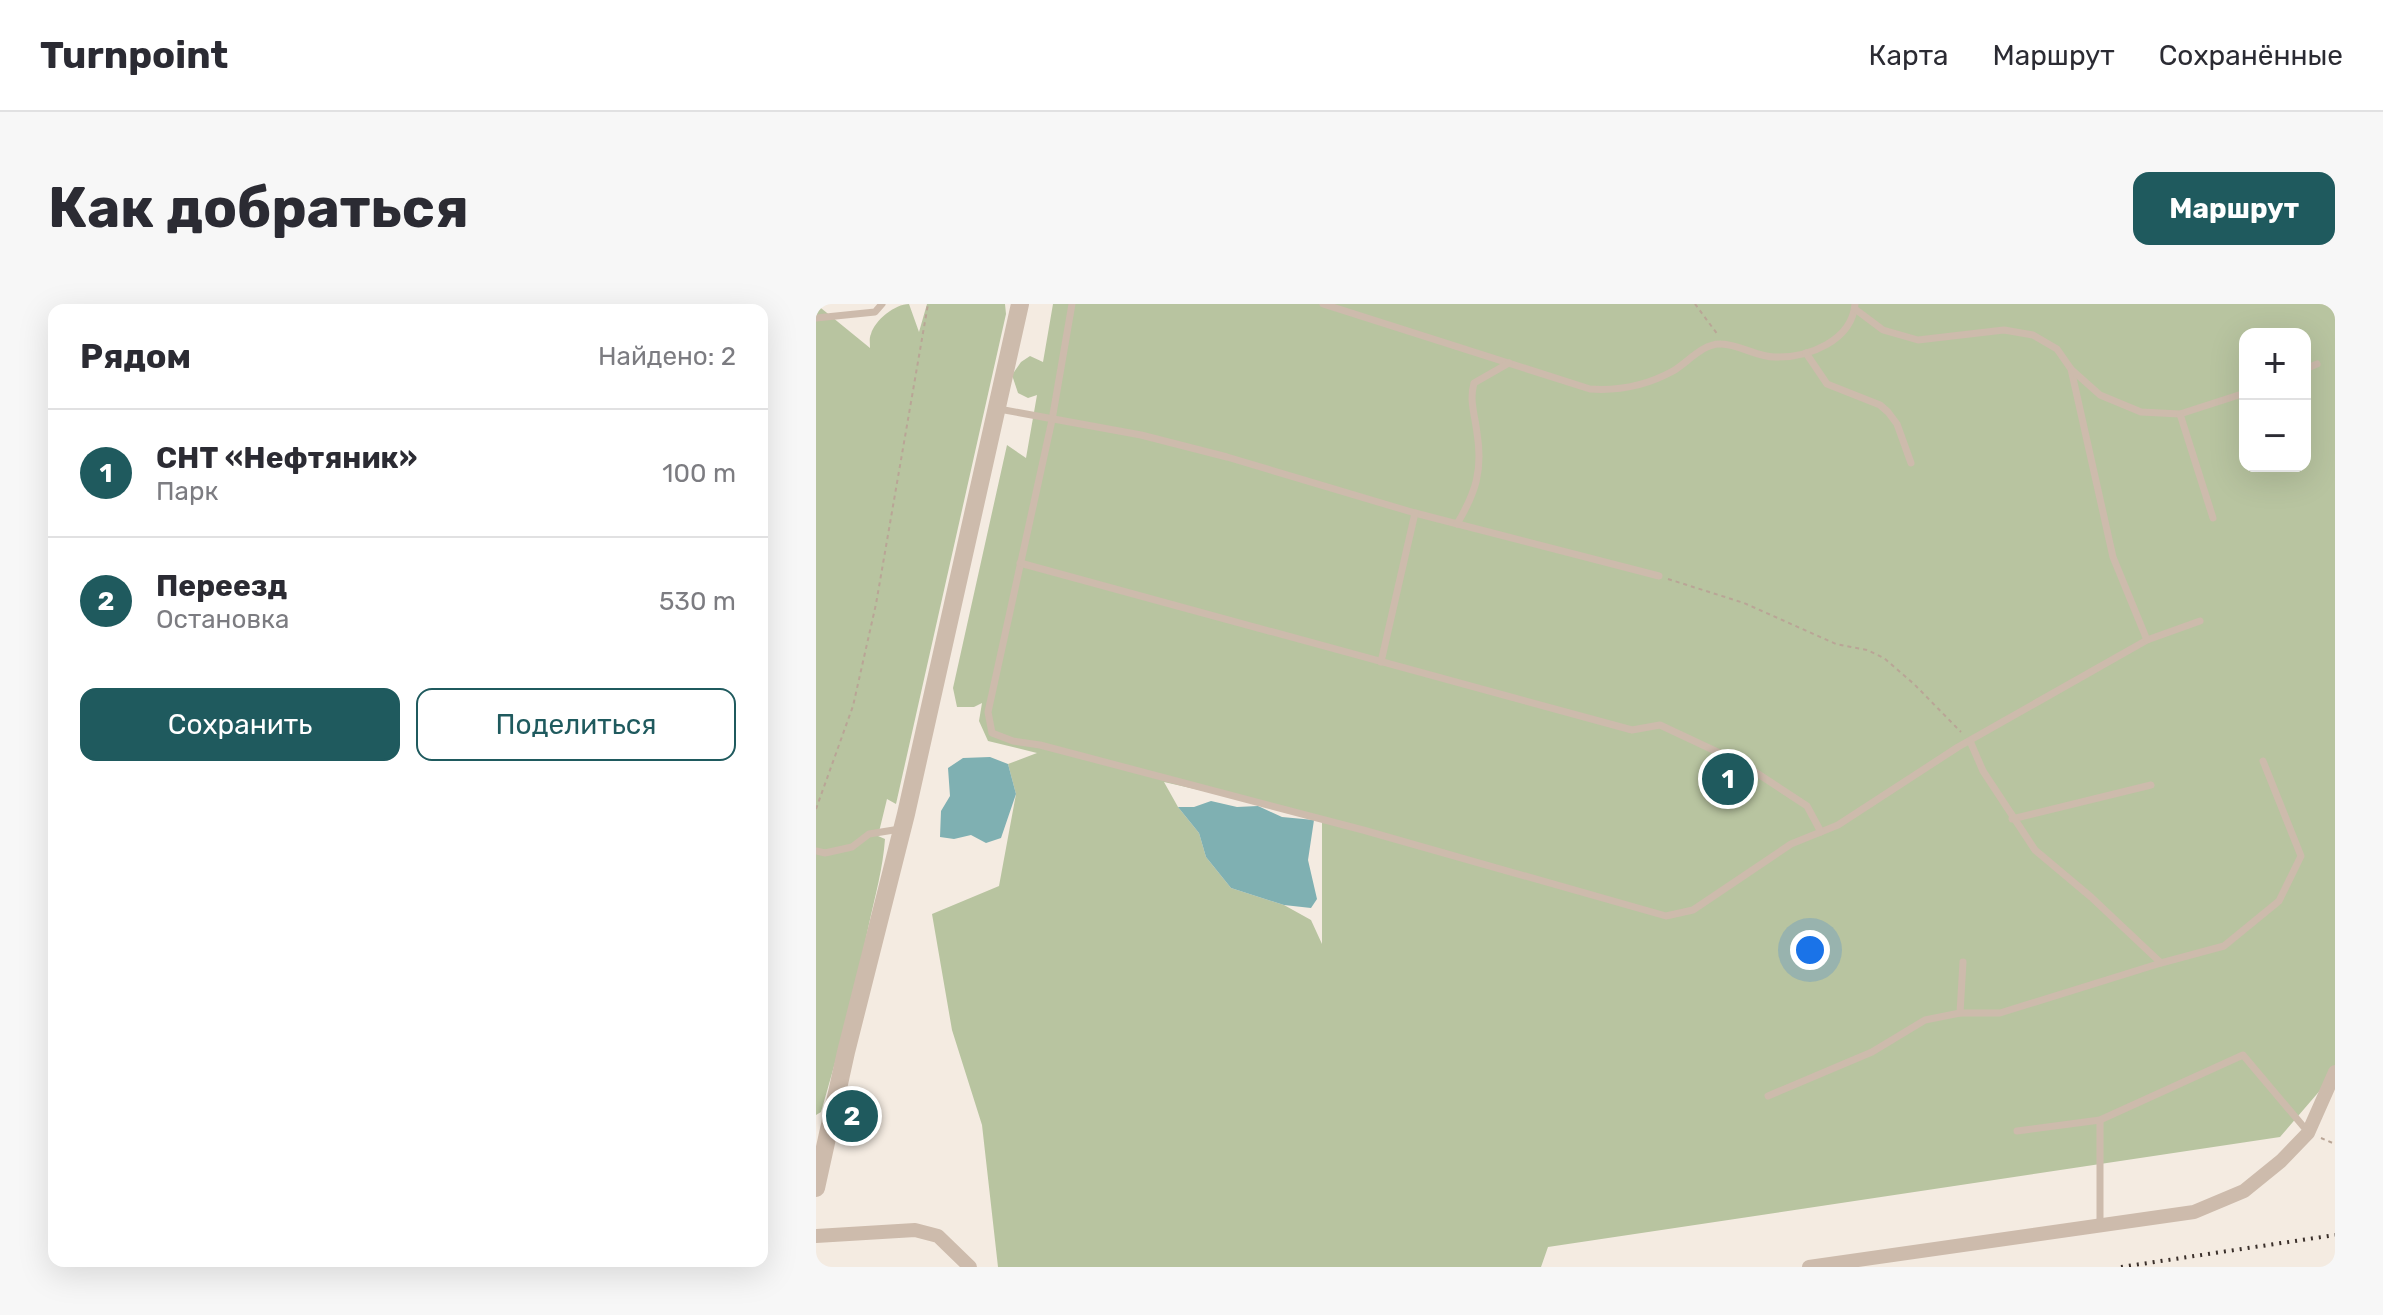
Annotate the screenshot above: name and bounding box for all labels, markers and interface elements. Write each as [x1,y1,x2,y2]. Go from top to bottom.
text: Turnpoint [40,32,228,78]
text: Карта [1869,39,1948,72]
text: Маршрут [1992,39,2115,72]
text: Сохранённые [2159,39,2343,72]
button: Маршрут [2133,172,2335,245]
text: Как добраться [48,175,469,241]
map controls [2239,328,2311,472]
button: + [2239,328,2311,400]
text: Рядом [80,336,191,377]
text: Найдено: 2 [598,341,736,372]
button: − [2239,400,2311,472]
text: СНТ «Нефтяник» [156,440,417,476]
text: 1 [100,458,112,489]
text: 100 m [662,458,736,489]
text: Парк [156,476,218,507]
text: Переезд [156,568,287,604]
text: 2 [98,586,114,617]
text: 530 m [659,586,736,617]
text: Остановка [156,604,289,635]
button: Сохранить [80,688,400,761]
button: Поделиться [416,688,736,761]
pin: 1 [1702,749,1754,809]
your location [1790,930,1830,970]
pin: 2 [826,1086,878,1146]

